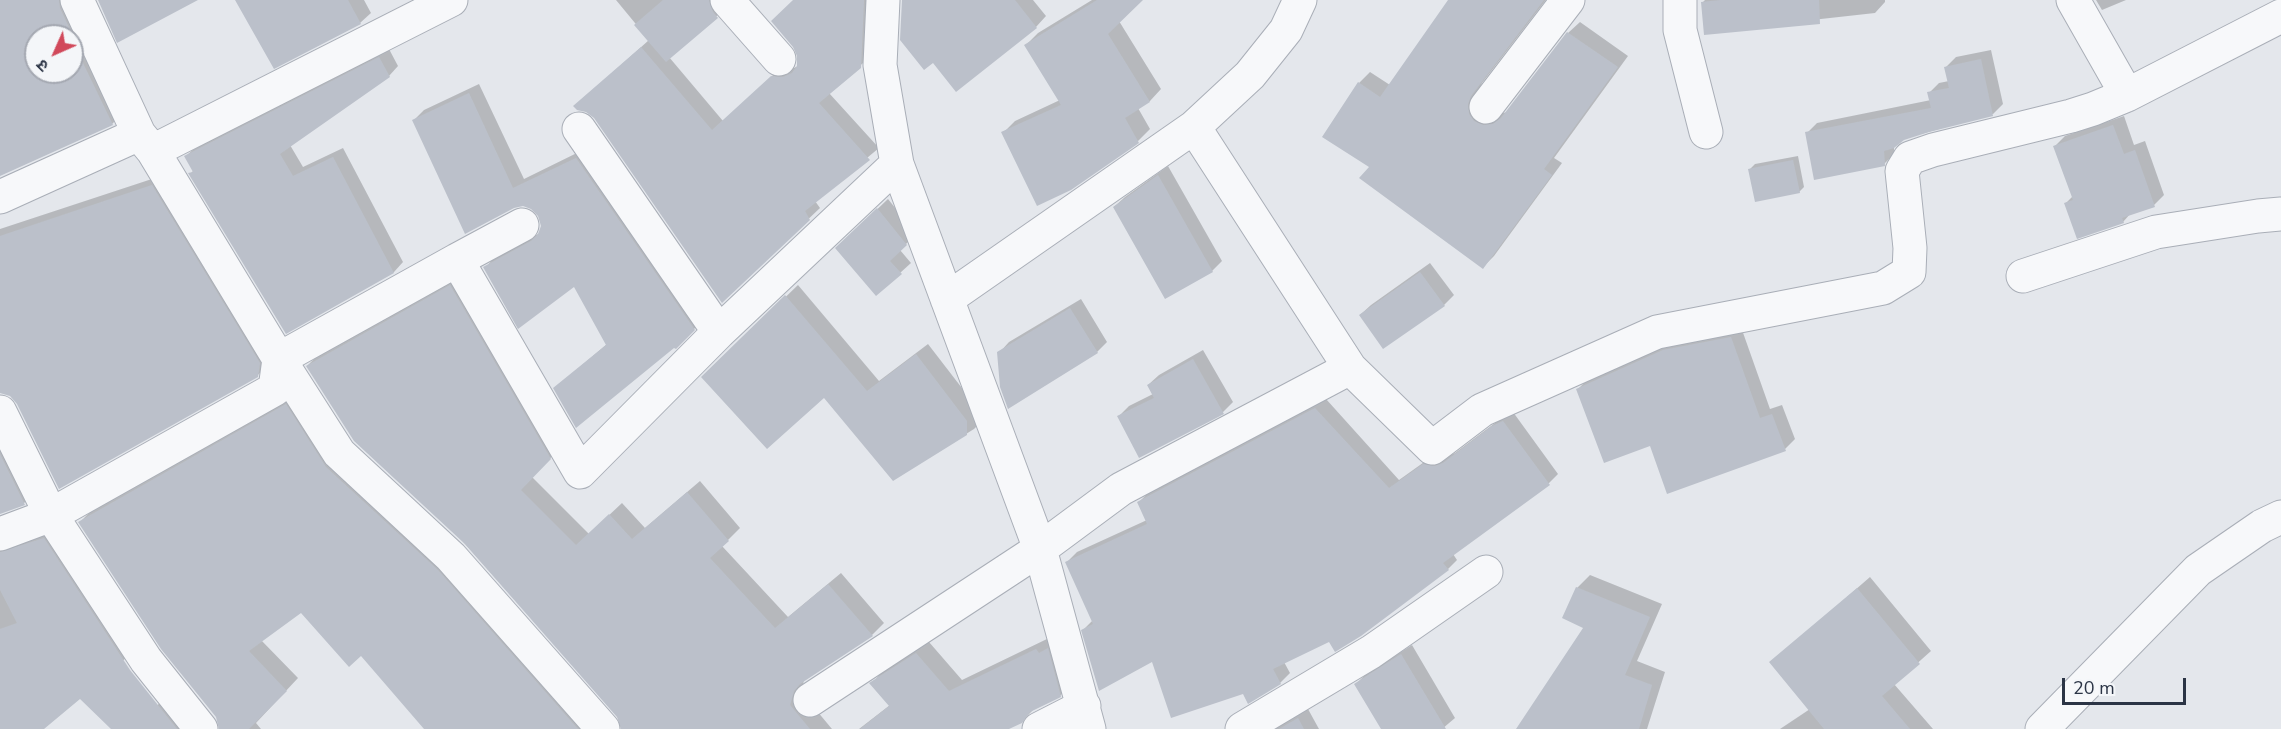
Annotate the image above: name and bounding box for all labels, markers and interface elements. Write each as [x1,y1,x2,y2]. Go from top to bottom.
north arrow [24,24,84,84]
text: उ [32,54,54,76]
scale bar [2065,666,2190,704]
text: 20 m [2073,676,2115,700]

